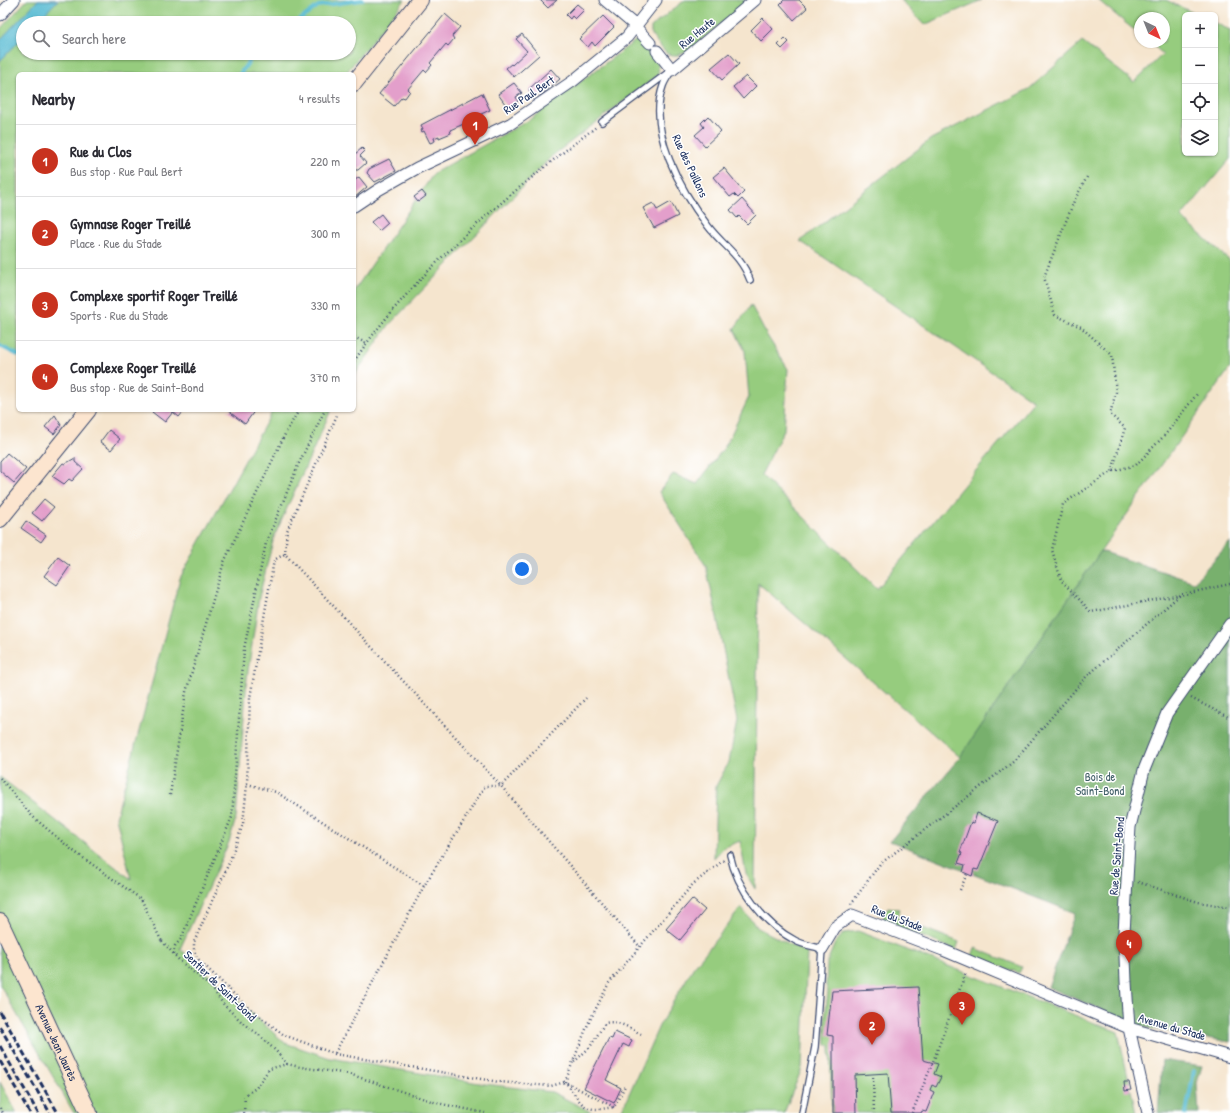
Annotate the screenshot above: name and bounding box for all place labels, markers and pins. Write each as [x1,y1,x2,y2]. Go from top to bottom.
pin: 1 [462,112,488,145]
pin: 4 [1116,930,1142,963]
pin: 3 [949,992,975,1025]
pin: 2 [859,1012,885,1045]

